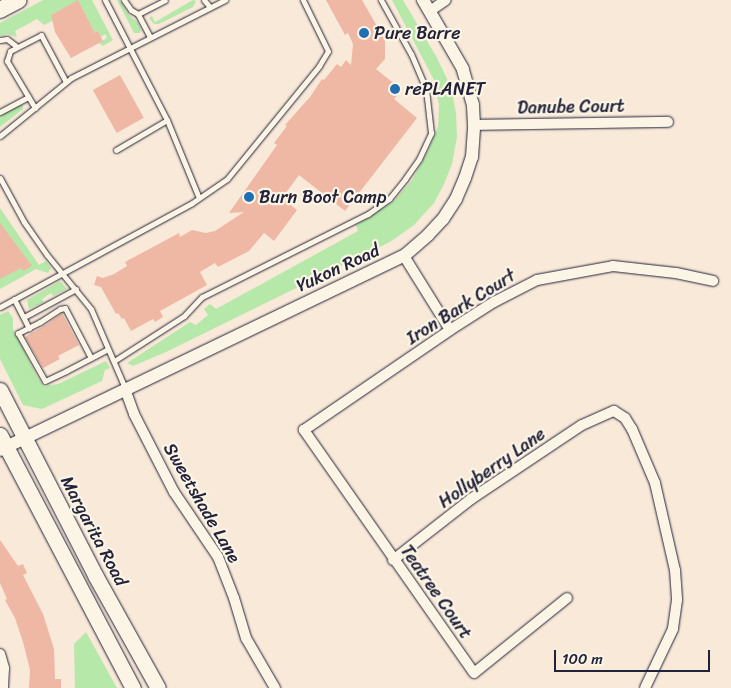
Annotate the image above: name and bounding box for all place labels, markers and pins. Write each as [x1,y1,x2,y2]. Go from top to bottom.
place label: Pure Barre [374,22,460,44]
marker: Pure Barre [358,27,370,39]
place label: rePLANET [405,78,485,100]
marker: rePLANET [389,83,401,95]
place label: Burn Boot Camp [259,186,388,208]
marker: Burn Boot Camp [243,191,255,203]

